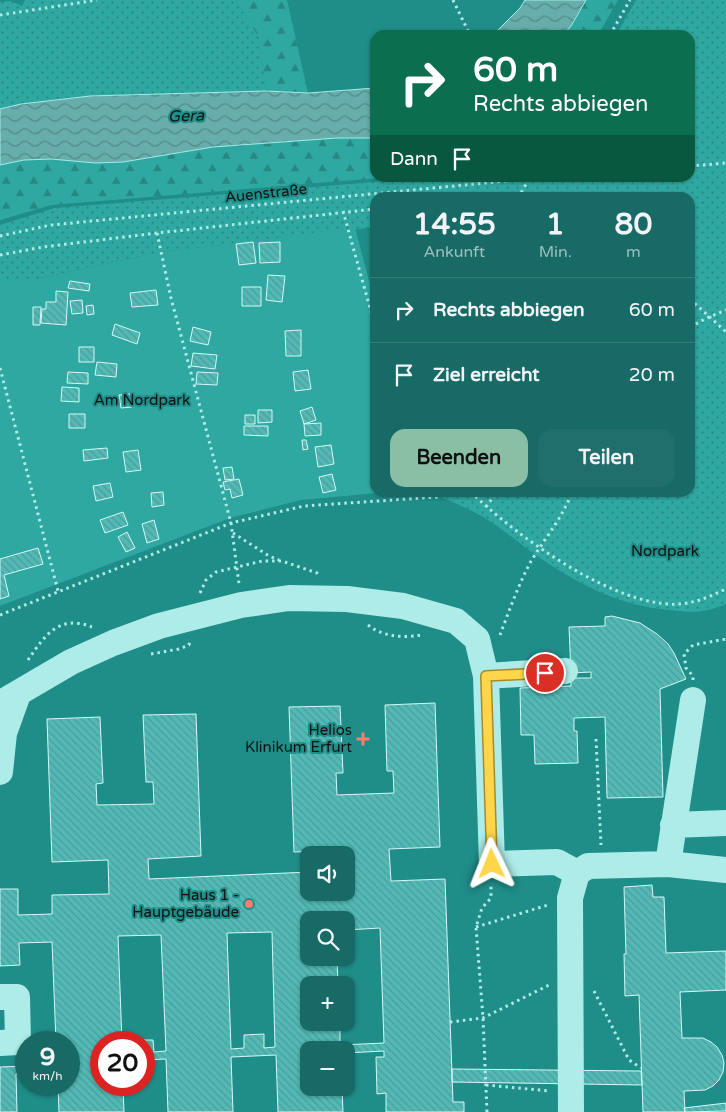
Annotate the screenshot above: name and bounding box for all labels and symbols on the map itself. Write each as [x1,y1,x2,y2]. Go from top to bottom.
water label: Gera [168,105,206,127]
street label: Auenstraße [224,180,308,206]
park label: Am Nordpark [94,391,190,409]
park label: Nordpark [631,542,699,560]
pin [524,652,566,694]
place label: Helios Klinikum Erfurt [245,721,352,756]
marker: Helios Klinikum Erfurt [356,732,370,746]
position arrow [465,837,517,889]
place label: Haus 1 - Hauptgebäude [132,886,239,921]
marker: Haus 1 - Hauptgebäude [243,898,255,910]
speed limit sign: 20 [90,1031,155,1096]

